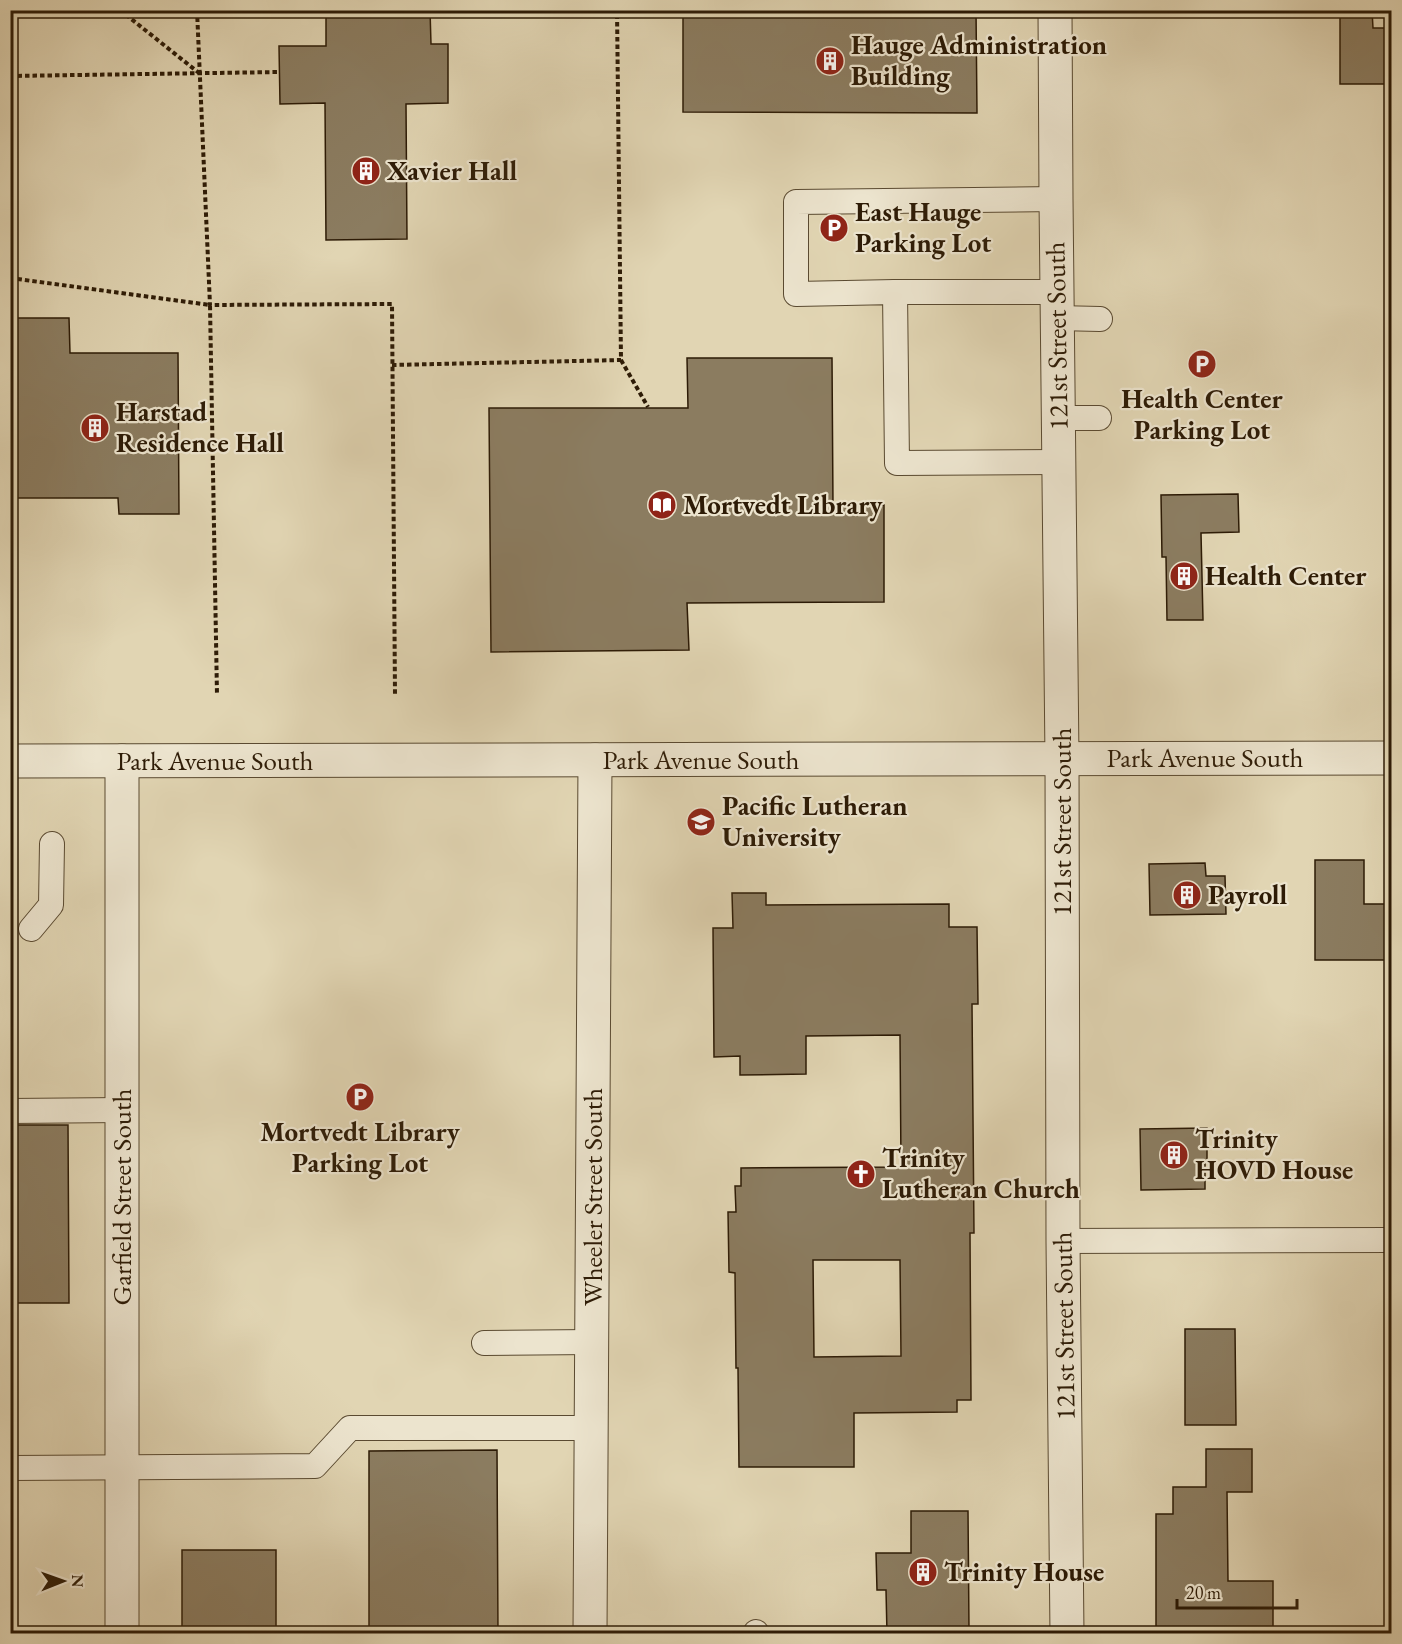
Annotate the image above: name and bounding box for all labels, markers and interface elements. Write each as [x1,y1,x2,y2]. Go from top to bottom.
place label: Hauge Administration Building [851,27,1107,93]
building icon: Hauge Administration Building [814,45,846,77]
place label: Xavier Hall [386,153,517,188]
building icon: Xavier Hall [350,155,382,187]
place label: East Hauge Parking Lot [855,194,991,260]
parking icon: East Hauge Parking Lot [818,212,850,244]
street label: 121st Street South [1037,241,1076,431]
parking icon: Health Center Parking Lot [1186,348,1218,380]
place label: Health Center Parking Lot [1121,381,1284,447]
place label: Harstad Residence Hall [116,394,284,460]
building icon: Harstad Residence Hall [79,412,111,444]
place label: Mortvedt Library [683,487,884,522]
library icon: Mortvedt Library [646,489,678,521]
place label: Health Center [1205,558,1367,593]
building icon: Health Center [1168,560,1200,592]
street label: 121st Street South [1044,728,1079,916]
street label: Park Avenue South [1107,740,1304,775]
street label: Park Avenue South [603,742,800,777]
street label: Park Avenue South [117,743,314,778]
place label: Pacific Lutheran University [722,788,908,854]
school or university icon: Pacific Lutheran University [685,806,717,838]
place label: Payroll [1208,877,1288,912]
building icon: Payroll [1171,879,1203,911]
parking icon: Mortvedt Library Parking Lot [344,1081,376,1113]
street label: Wheeler Street South [575,1088,610,1306]
street label: Garfield Street South [104,1089,139,1305]
place label: Mortvedt Library Parking Lot [260,1114,461,1180]
place label: Trinity HOVD House [1195,1121,1353,1187]
building icon: Trinity HOVD House [1158,1139,1190,1171]
place label: Trinity Lutheran Church [882,1140,1080,1206]
church icon: Trinity Lutheran Church [845,1158,877,1190]
street label: 121st Street South [1044,1231,1083,1421]
north arrow [33,1551,93,1611]
place label: Trinity House [944,1554,1104,1589]
building icon: Trinity House [907,1556,939,1588]
scale bar [1177,1572,1297,1610]
text: N [67,1574,88,1587]
text: 20 m [1186,1581,1221,1604]

